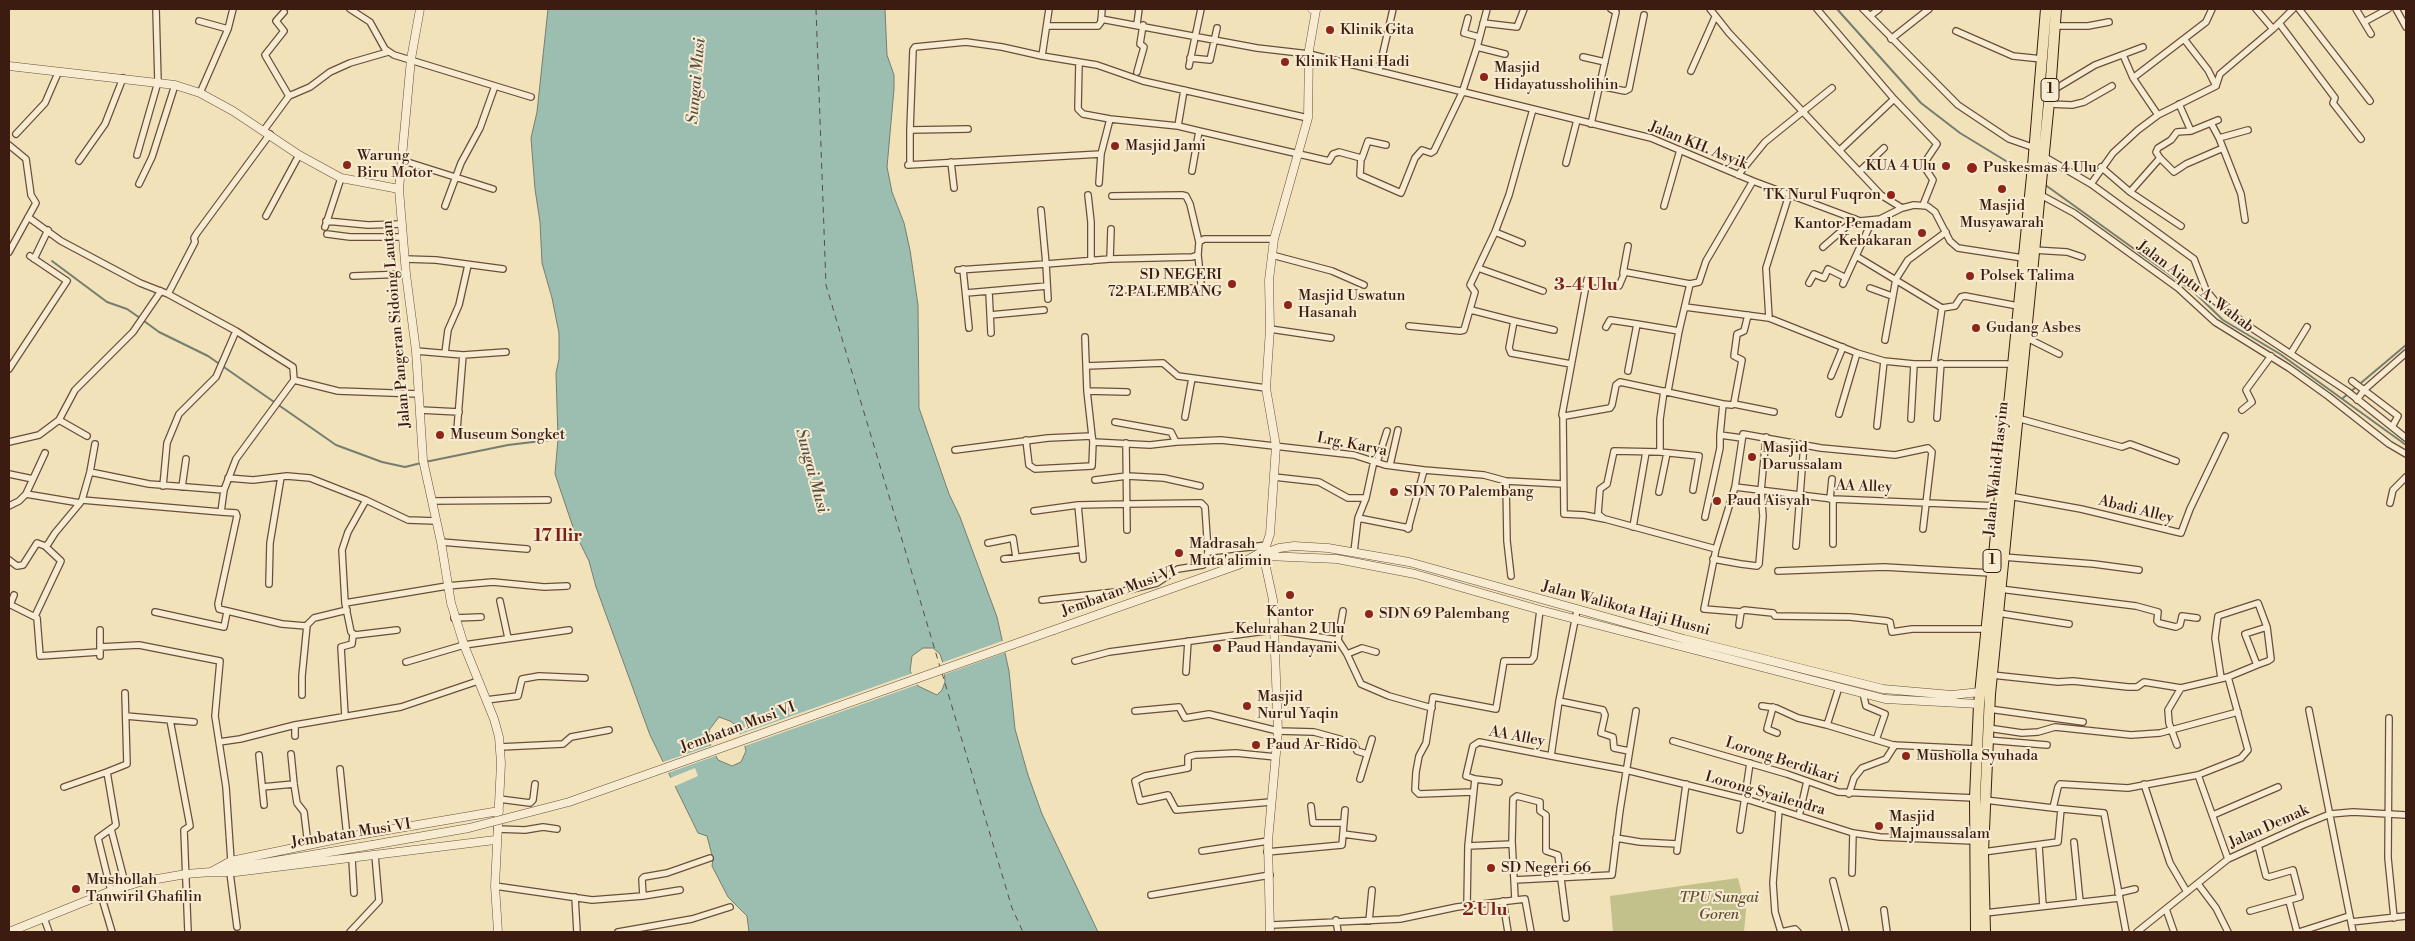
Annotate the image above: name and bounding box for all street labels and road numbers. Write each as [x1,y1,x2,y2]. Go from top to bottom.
road number: 1 [2041,78,2059,102]
street label: Jalan KH. Asyik [1646,118,1750,174]
street label: Jalan Pangeran Sidoing Lautan [379,219,415,429]
street label: Jalan Aiptu A. Wahab [2133,237,2257,337]
street label: Jalan Wahid Hasyim [1981,401,2013,537]
street label: Lrg. Karya [1315,429,1389,461]
street label: AA Alley [1835,477,1893,497]
street label: Abadi Alley [2097,492,2175,528]
road number: 1 [1983,550,2001,572]
street label: Jembatan Musi VI [1059,563,1179,621]
street label: Jalan Walikota Haji Husni [1540,578,1712,640]
street label: Jembatan Musi VI [678,699,798,757]
street label: AA Alley [1488,723,1546,751]
street label: Lorong Berdikari [1723,734,1841,788]
street label: Lorong Syailendra [1703,768,1827,820]
street label: Jalan Demak [2226,801,2312,853]
street label: Jembatan Musi VI [290,816,412,852]

